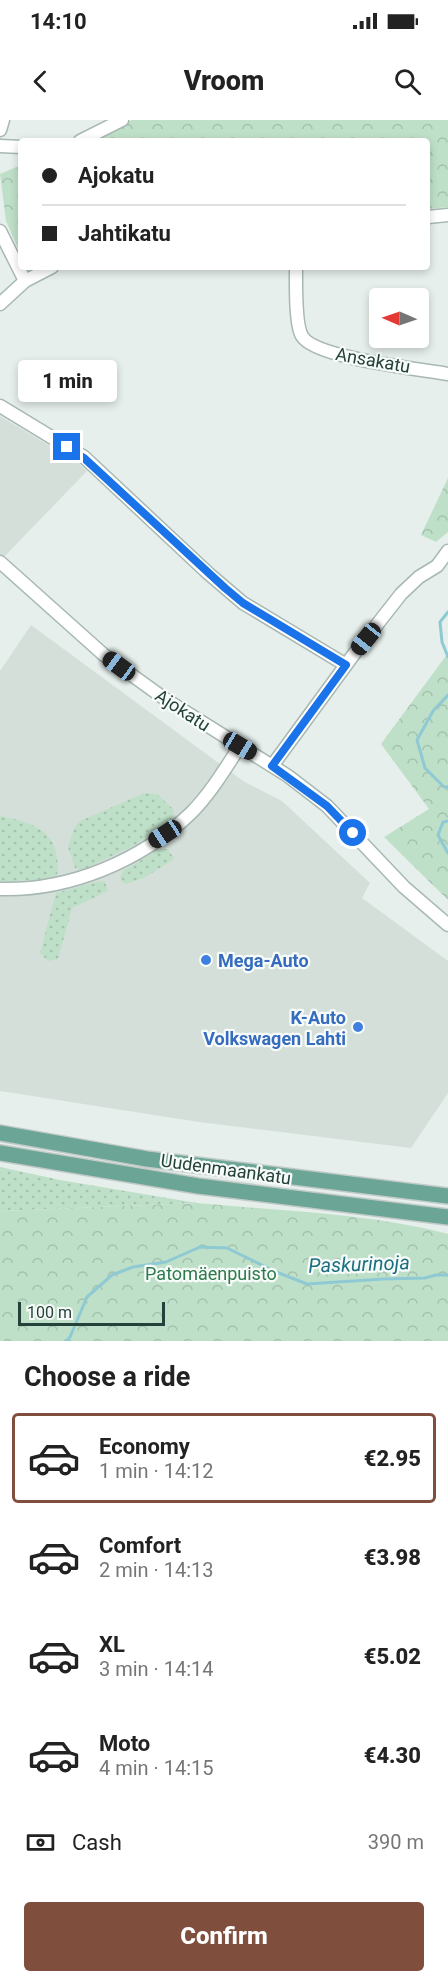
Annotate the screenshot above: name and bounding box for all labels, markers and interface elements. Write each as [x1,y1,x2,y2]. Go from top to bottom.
text: 14:10 [30,9,87,34]
icon: back [24,65,57,98]
text: Vroom [184,65,264,97]
icon: search [391,65,424,98]
text: Ajokatu [78,163,154,188]
text: Jahtikatu [78,221,171,246]
north arrow [369,288,429,348]
map controls [369,288,429,348]
street label: Ansakatu [334,343,412,377]
callout: 1 min [17,360,116,402]
text: 1 min [42,369,93,393]
route end [53,433,80,460]
car [348,619,384,659]
car [99,648,139,684]
street label: Ajokatu [152,685,214,735]
car [220,729,260,763]
car [145,817,185,851]
route start [339,819,366,846]
place label: Mega-Auto [218,950,309,971]
marker: Mega-Auto [199,953,213,967]
place label: K-Auto Volkswagen Lahti [203,1007,346,1049]
marker: K-Auto Volkswagen Lahti [351,1020,365,1034]
street label: Uudenmaankatu [160,1149,292,1189]
water label: Paskurinoja [308,1250,410,1278]
park label: Patomäenpuisto [145,1263,277,1284]
scale bar [18,1299,165,1326]
text: 100 m [27,1303,72,1322]
text: Choose a ride [24,1361,190,1393]
icon: car [27,1431,81,1485]
text: Economy [99,1434,190,1459]
text: €2.95 [364,1446,421,1471]
text: 1 min · 14:12 [99,1459,214,1483]
icon: car [27,1530,81,1584]
text: Comfort [99,1533,181,1558]
text: €3.98 [364,1545,421,1570]
text: 2 min · 14:13 [99,1558,214,1582]
icon: car [27,1629,81,1683]
text: XL [99,1632,125,1657]
text: €5.02 [364,1644,421,1669]
text: 3 min · 14:14 [99,1657,214,1681]
icon: car [27,1728,81,1782]
text: Moto [99,1731,150,1756]
text: €4.30 [364,1743,421,1768]
text: 4 min · 14:15 [99,1756,214,1780]
icon: cash [24,1826,57,1859]
text: Cash [72,1830,122,1855]
text: 390 m [368,1830,424,1854]
button: Confirm [24,1902,424,1971]

